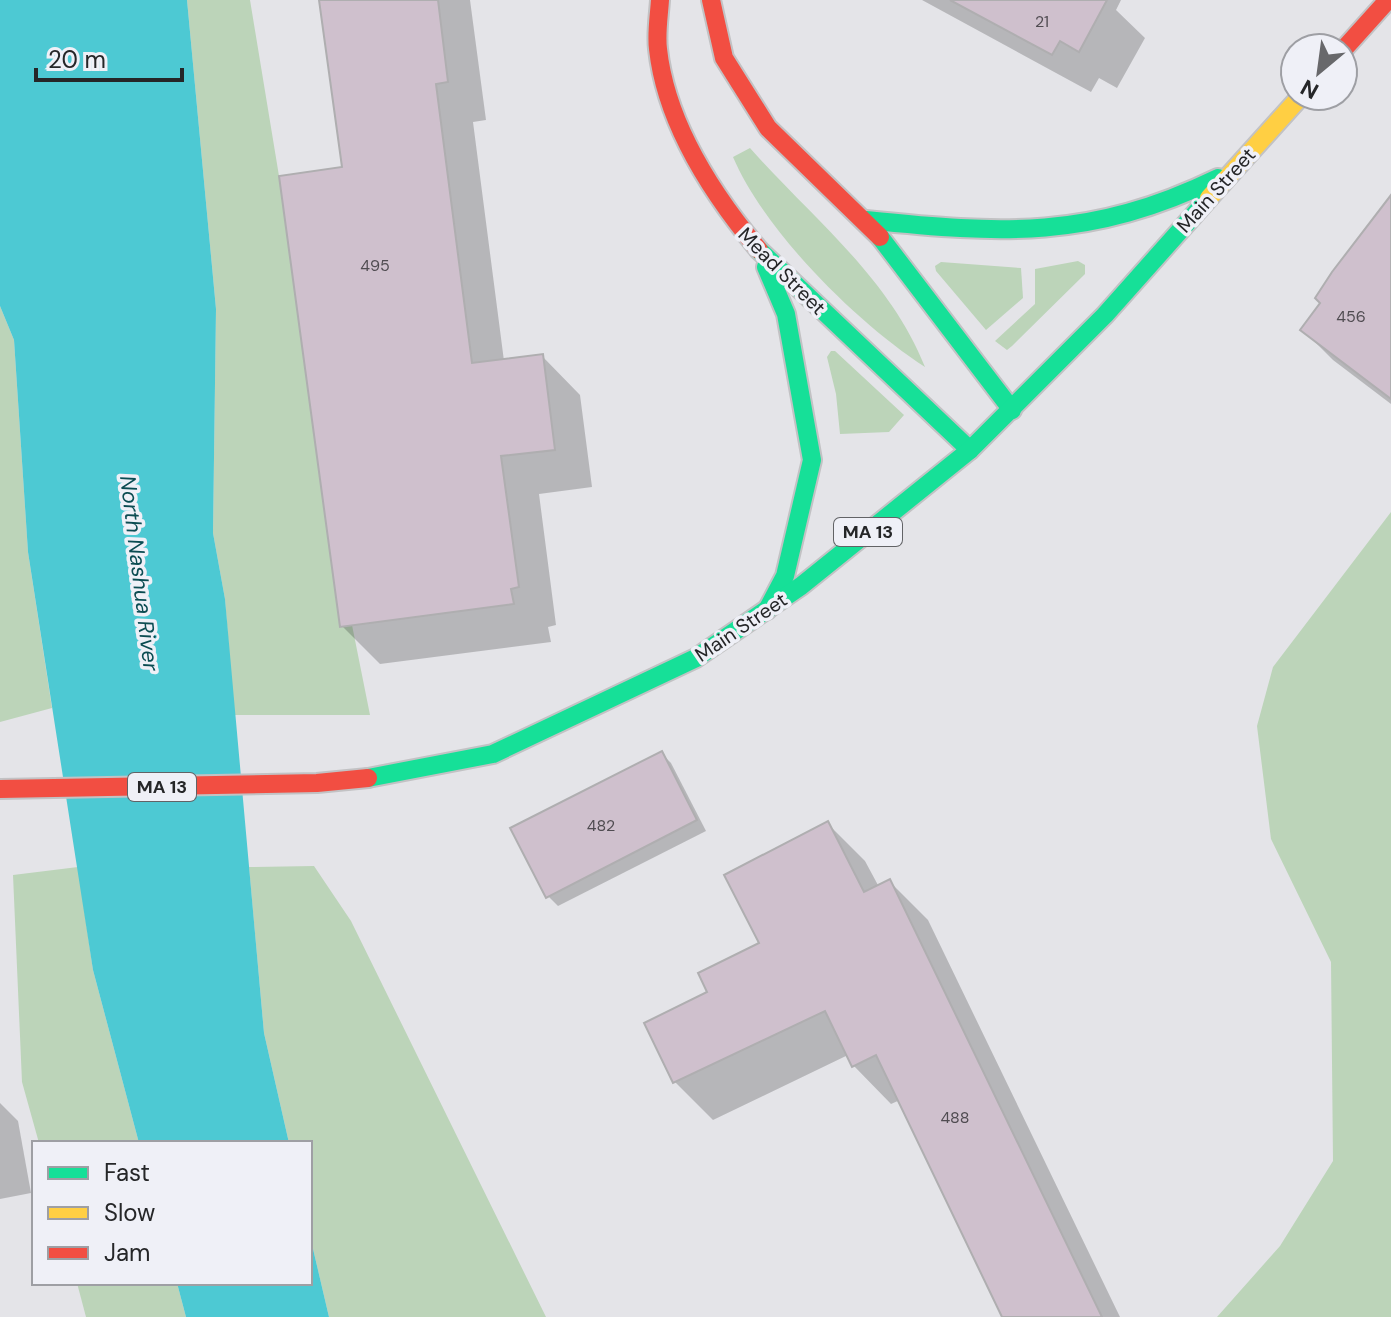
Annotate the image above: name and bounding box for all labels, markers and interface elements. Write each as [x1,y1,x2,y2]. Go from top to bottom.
house number: 21 [1035,11,1049,32]
scale bar [36,32,182,82]
north arrow [1279,32,1359,112]
text: 20 m [48,44,106,75]
text: N [1295,72,1324,106]
street label: Main Street [1171,142,1261,238]
street label: Mead Street [733,222,831,320]
house number: 495 [360,255,390,276]
house number: 456 [1336,306,1366,327]
water label: North Nashua River [113,474,166,673]
road number: MA 13 [834,518,902,546]
street label: Main Street [690,587,792,667]
road number: MA 13 [128,773,196,801]
house number: 482 [587,815,615,836]
house number: 488 [940,1107,970,1128]
legend [32,1141,312,1285]
text: Fast [104,1157,150,1188]
text: Slow [104,1197,155,1228]
text: Jam [104,1237,150,1268]

